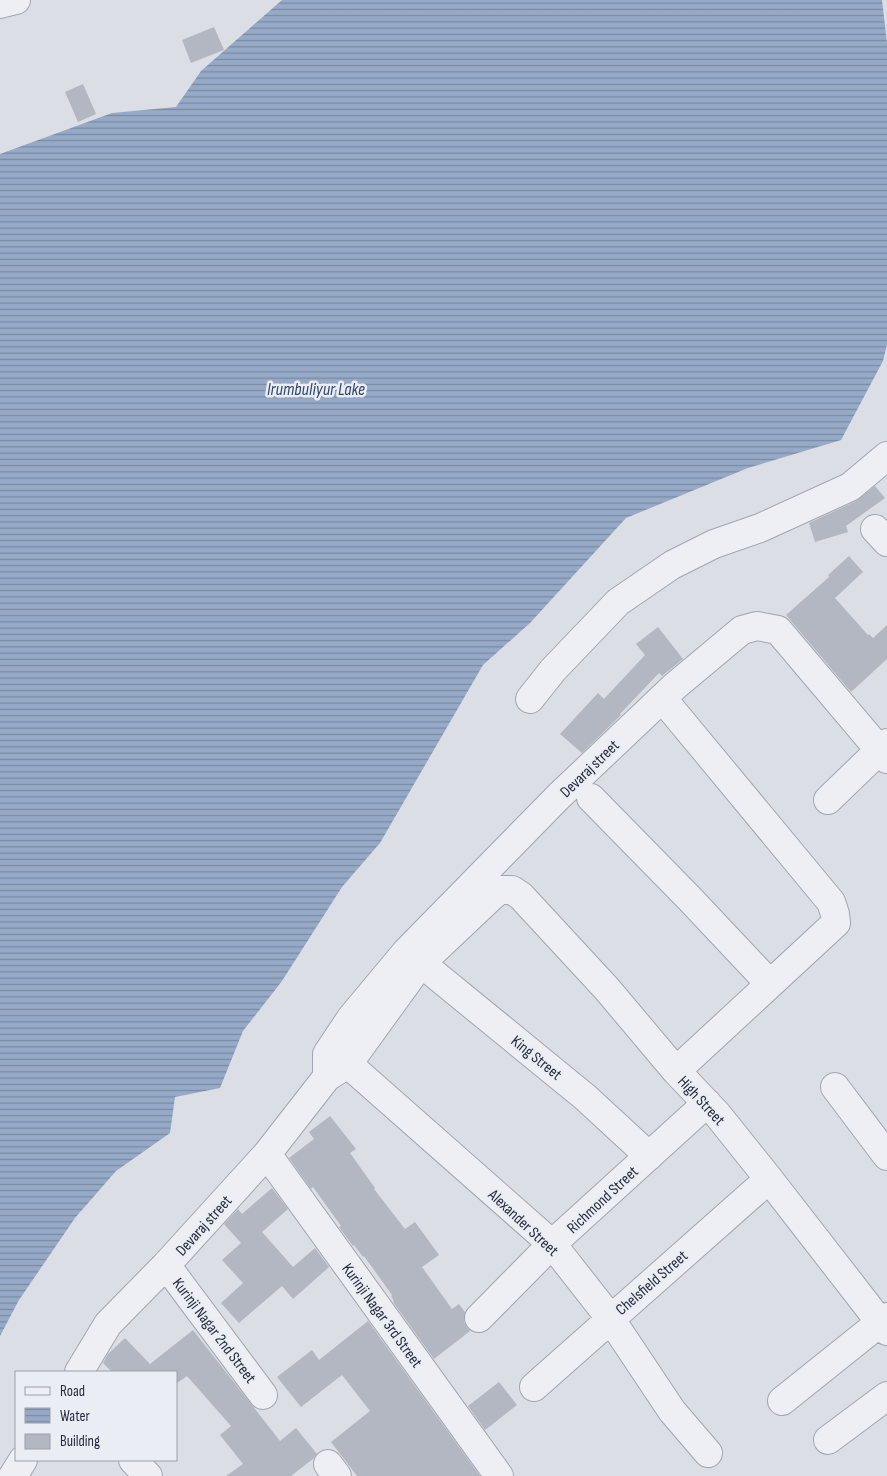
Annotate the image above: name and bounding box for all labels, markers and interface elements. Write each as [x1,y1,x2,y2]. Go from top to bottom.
water label: Irumbuliyur Lake [267,379,365,400]
street label: Devaraj street [557,736,624,802]
street label: King Street [507,1032,565,1084]
street label: High Street [673,1072,729,1130]
street label: Richmond Street [564,1162,643,1238]
street label: Alexander Street [483,1185,562,1261]
street label: Devaraj street [172,1192,236,1260]
street label: Chelsfield Street [612,1247,692,1320]
street label: Kurinji Nagar 3rd Street [338,1260,426,1372]
street label: Kurinji Nagar 2nd Street [168,1275,260,1387]
legend [15,1371,178,1461]
text: Road [60,1382,85,1401]
text: Water [60,1407,91,1426]
text: Building [60,1432,100,1451]

